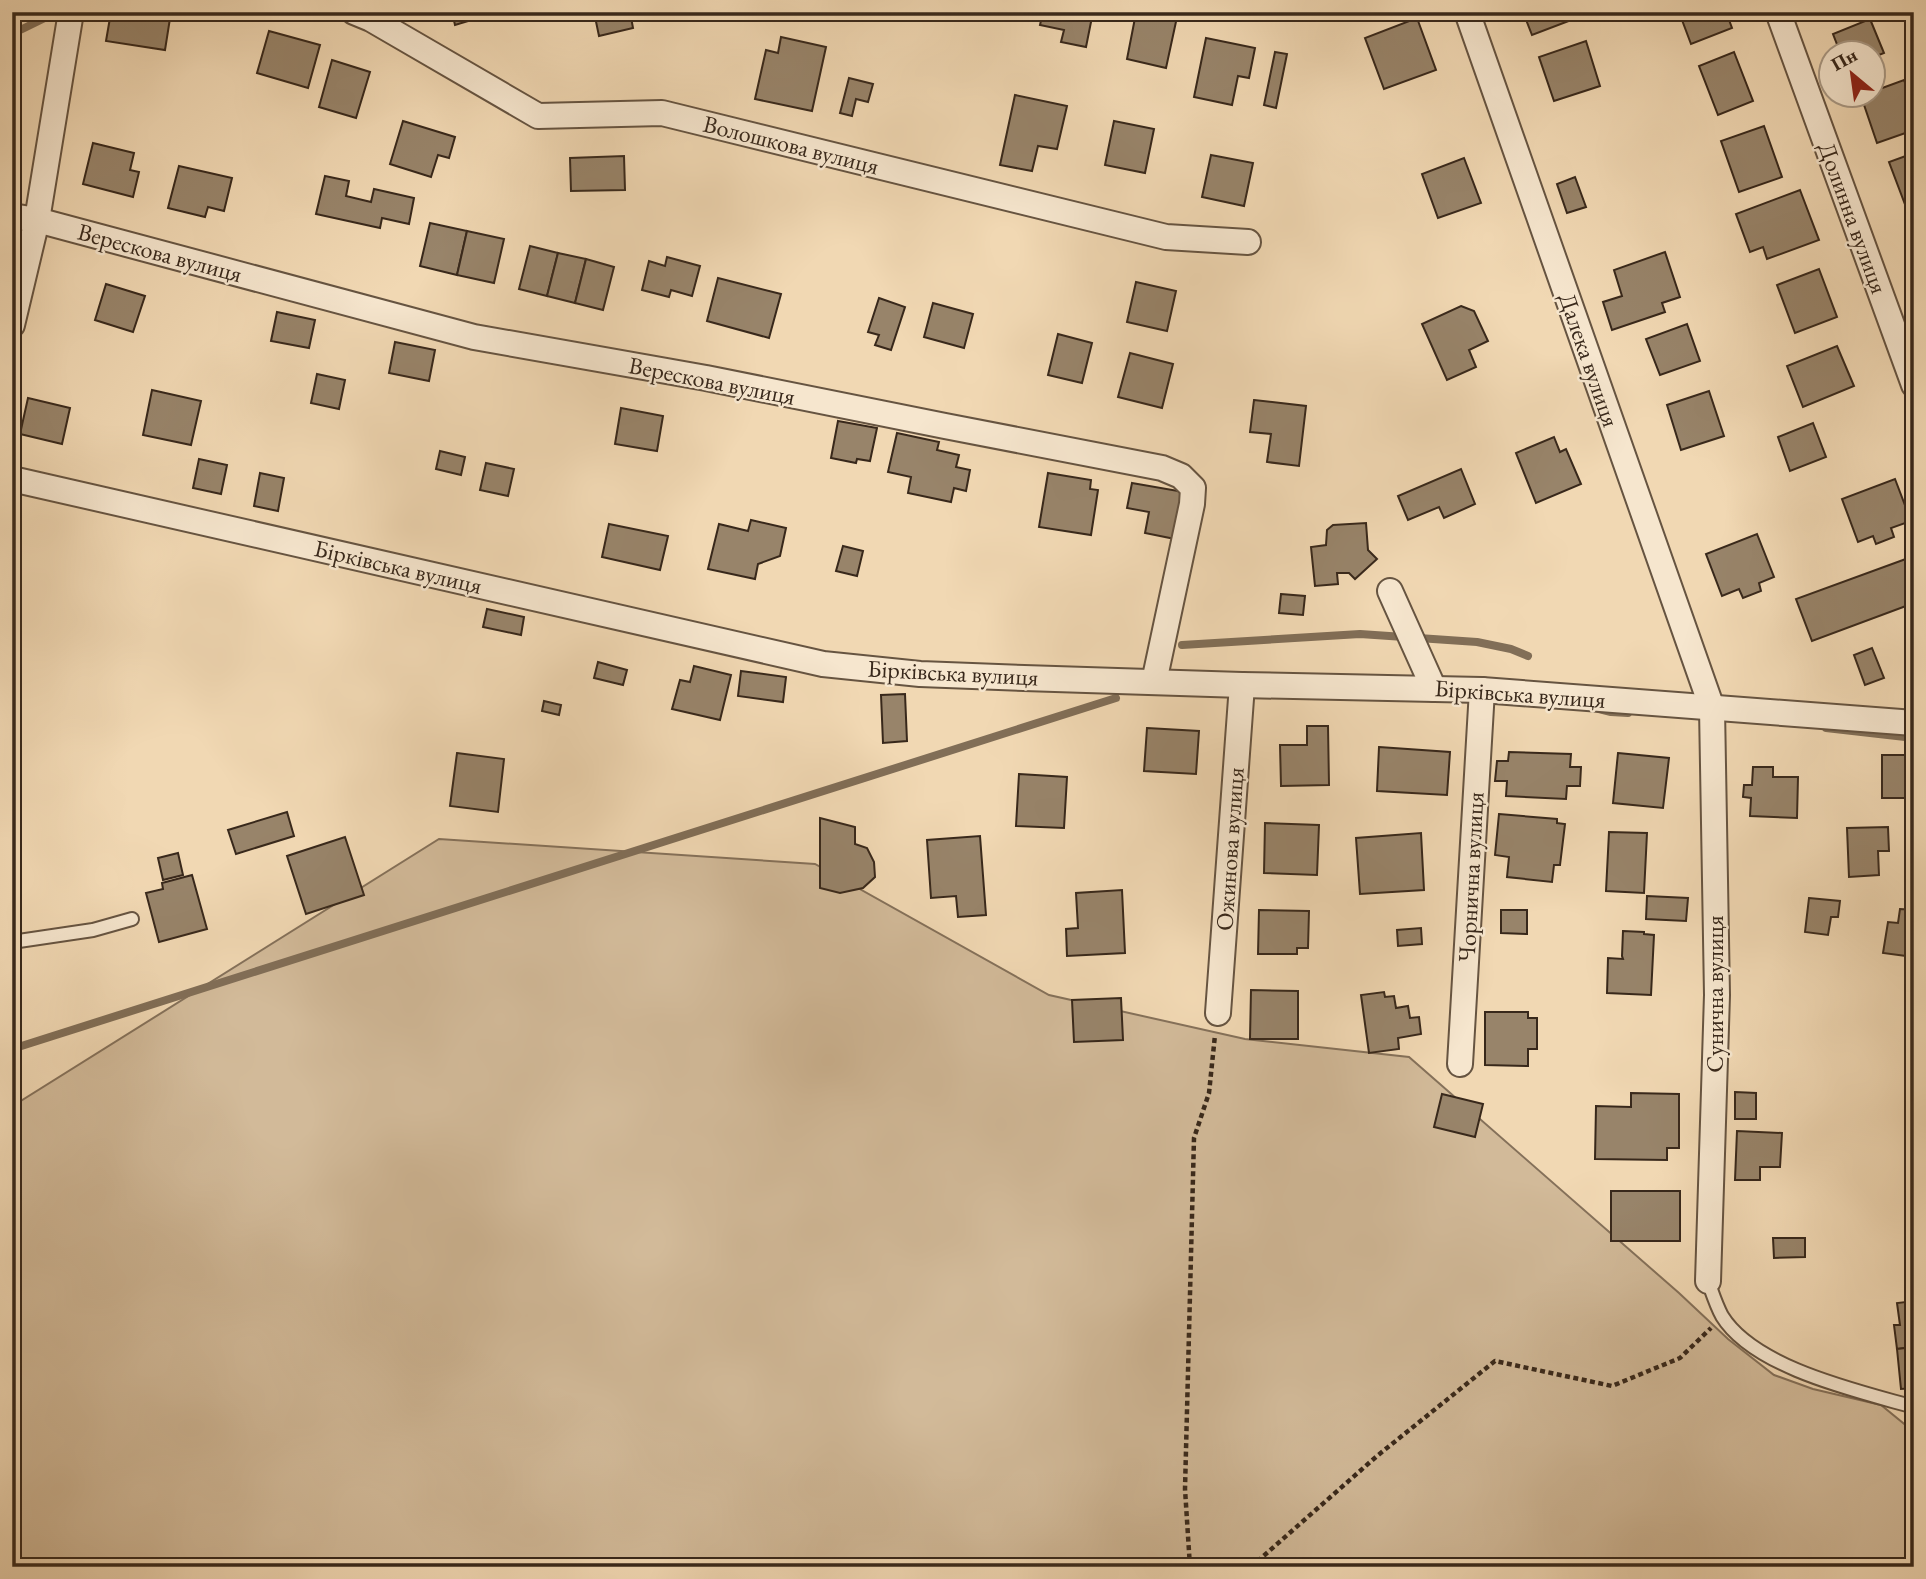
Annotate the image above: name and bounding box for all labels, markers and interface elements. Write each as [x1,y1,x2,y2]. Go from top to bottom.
north arrow [1818,38,1888,108]
text: Пн [1827,42,1861,77]
street label: Волошкова вулиця [700,108,882,181]
street label: Долинна вулиця [1812,138,1895,298]
street label: Верескова вулиця [75,216,246,289]
street label: Далека вулиця [1552,289,1627,431]
street label: Верескова вулиця [626,349,798,412]
street label: Бірківська вулиця [311,532,485,601]
street label: Бірківська вулиця [867,653,1040,692]
street label: Бірківська вулиця [1434,672,1607,715]
street label: Ожинова вулиця [1208,766,1251,932]
street label: Чорнична вулиця [1451,791,1490,963]
street label: Сунична вулиця [1699,915,1730,1073]

